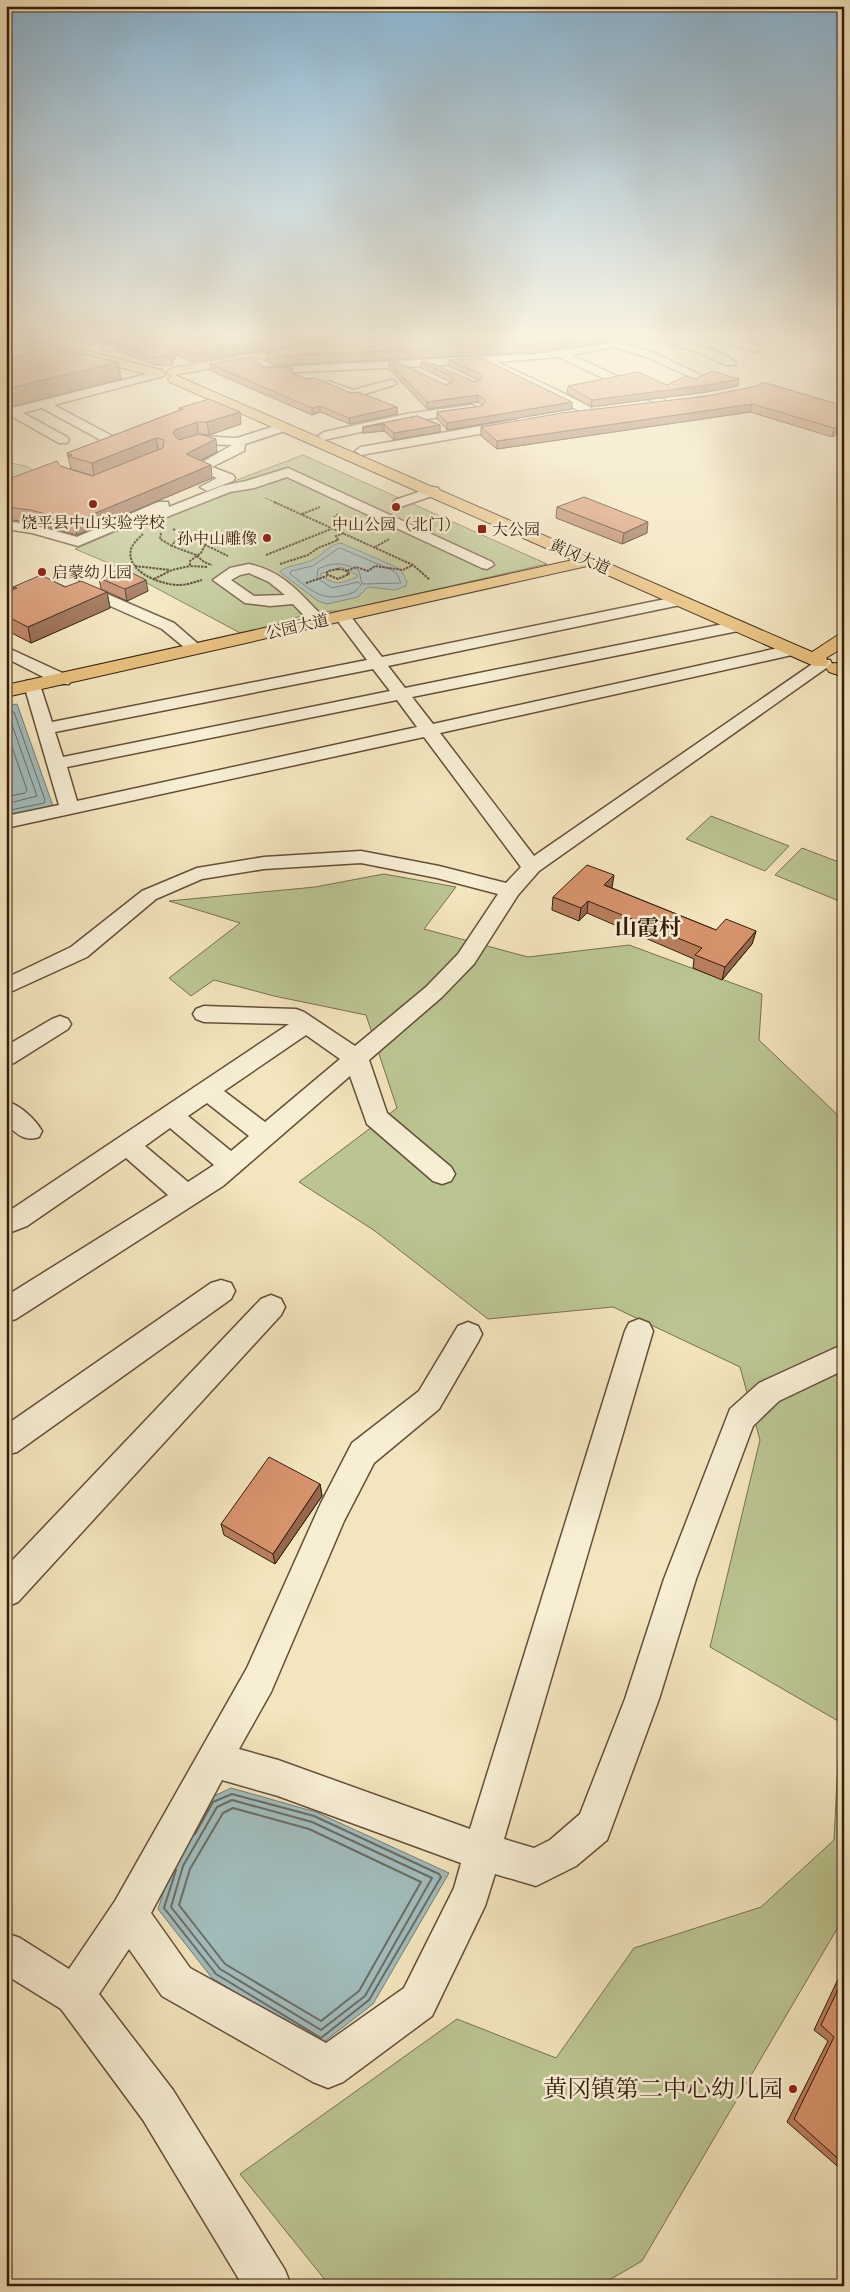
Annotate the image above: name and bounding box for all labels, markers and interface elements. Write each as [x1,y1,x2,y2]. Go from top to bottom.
marker: 饶平县中山实验学校 [87,498,99,510]
marker: 中山公园（北门） [390,501,402,513]
place label: 饶平县中山实验学校 [21,512,165,534]
place label: 中山公园（北门） [332,514,460,536]
place label: 大公园 [492,519,540,541]
marker: 大公园 [476,523,488,535]
place label: 孙中山雕像 [177,528,257,550]
marker: 孙中山雕像 [261,532,273,544]
street label: 黄冈大道 [546,534,613,580]
place label: 启蒙幼儿园 [52,562,132,584]
marker: 启蒙幼儿园 [36,566,48,578]
street label: 公园大道 [264,609,331,645]
district label: 山霞村 [615,913,681,943]
place label: 黄冈镇第二中心幼儿园 [543,2073,783,2105]
marker: 黄冈镇第二中心幼儿园 [787,2083,799,2095]

